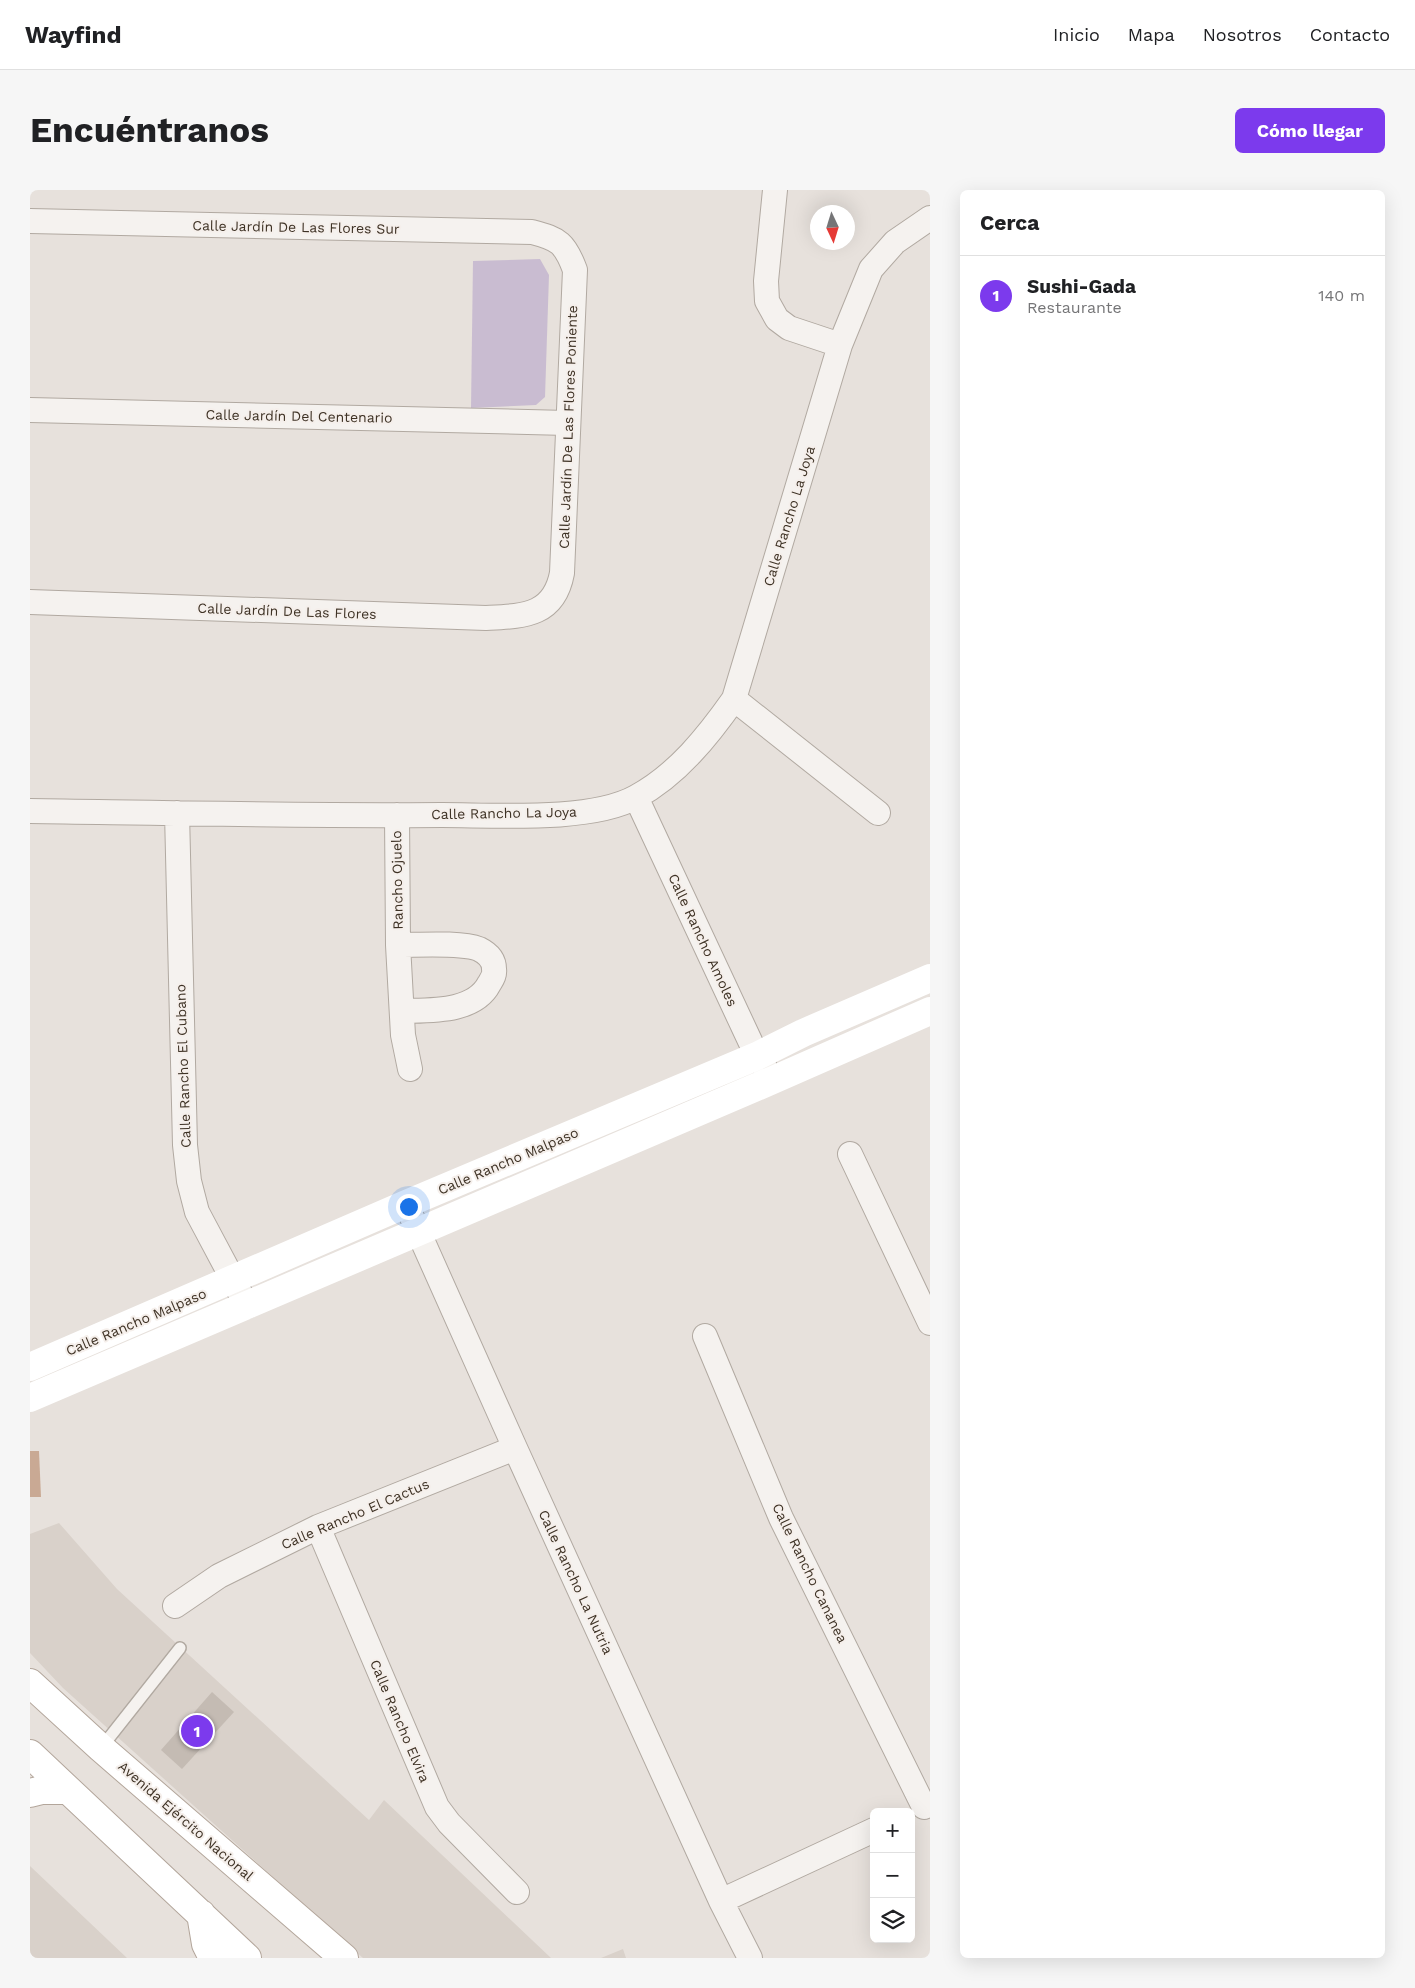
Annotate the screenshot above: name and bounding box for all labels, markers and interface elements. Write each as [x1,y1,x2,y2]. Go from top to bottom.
text: Wayfind [25,21,121,49]
text: Inicio [1053,24,1100,45]
text: Mapa [1128,24,1175,45]
text: Nosotros [1203,24,1282,45]
text: Contacto [1310,24,1390,45]
button: Cómo llegar [1235,108,1385,153]
text: Encuéntranos [30,109,269,151]
north arrow [810,205,855,250]
text: Cerca [980,210,1039,235]
street label: Calle Jardín De Las Flores Sur [192,217,400,237]
text: Sushi-Gada [1027,275,1136,298]
text: 1 [993,286,999,305]
text: 140 m [1318,286,1365,305]
text: Restaurante [1027,298,1122,317]
street label: Calle Jardín De Las Flores Poniente [556,305,580,549]
street label: Calle Jardín Del Centenario [205,406,393,426]
street label: Calle Rancho La Joya [760,444,818,588]
street label: Calle Jardín De Las Flores [197,600,377,622]
street label: Calle Rancho La Joya [431,804,577,822]
street label: Rancho Ojuelo [388,830,406,930]
street label: Calle Rancho Amoles [665,871,741,1009]
street label: Calle Rancho El Cubano [172,984,194,1148]
street label: Calle Rancho Malpaso [435,1124,581,1198]
your location [396,1194,422,1220]
street label: Calle Rancho Malpaso [63,1285,209,1359]
street label: Calle Rancho El Cactus [279,1476,431,1552]
street label: Calle Rancho Cananea [769,1501,851,1645]
street label: Calle Rancho La Nutria [536,1507,617,1657]
street label: Calle Rancho Elvira [367,1657,433,1785]
pin: 1 [181,1712,213,1750]
street label: Avenida Ejército Nacional [115,1758,257,1884]
map controls [870,1808,915,1943]
button: + [870,1808,915,1853]
button: − [870,1853,915,1898]
button: layers [870,1898,915,1943]

